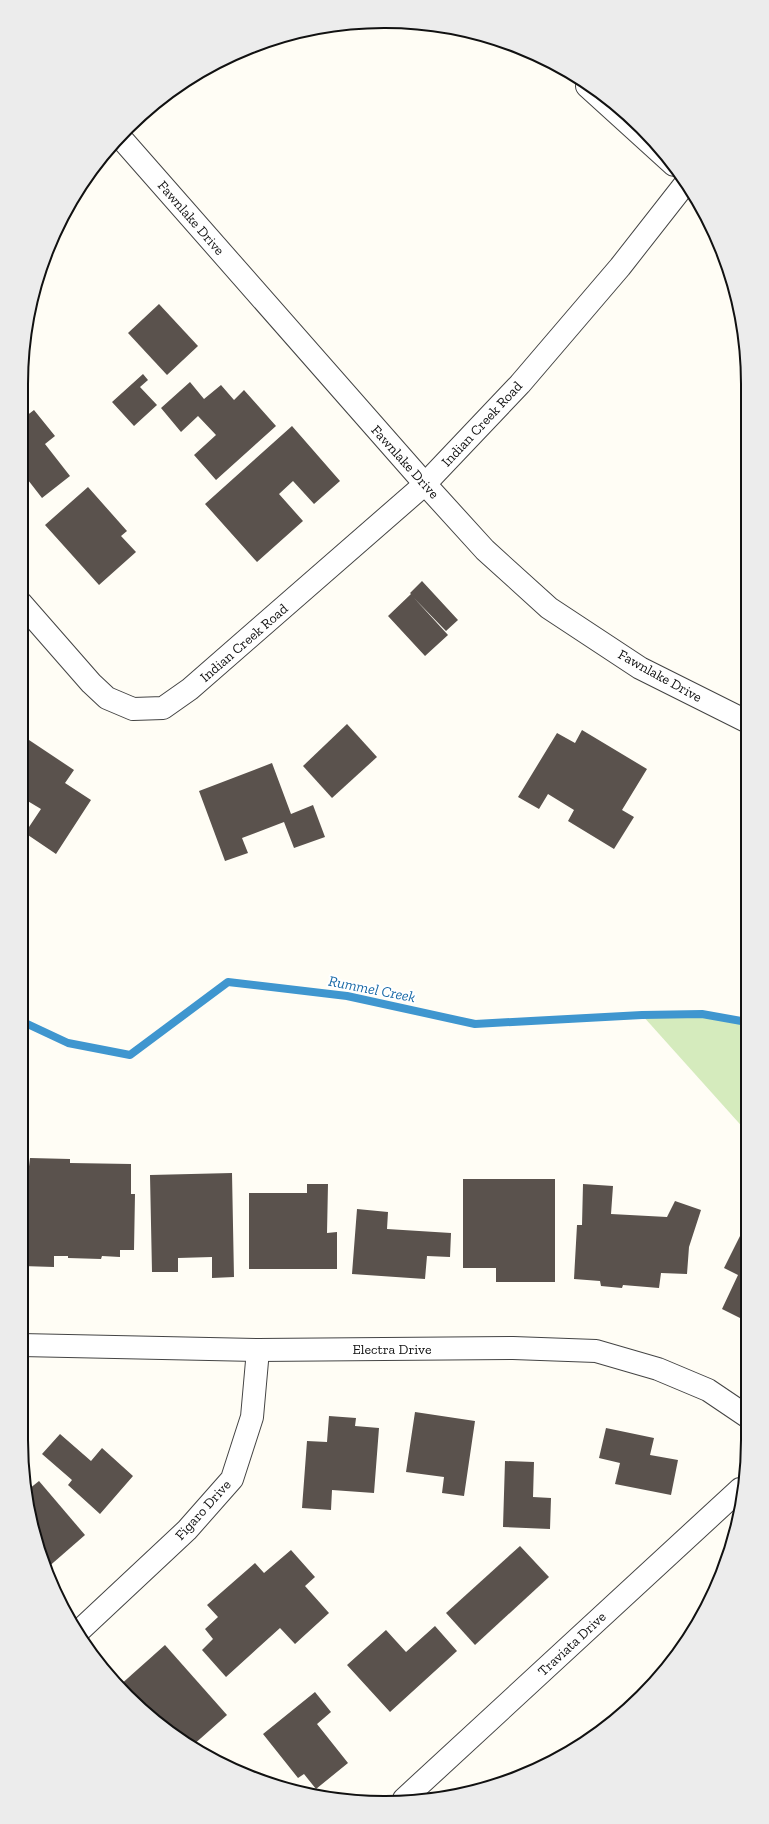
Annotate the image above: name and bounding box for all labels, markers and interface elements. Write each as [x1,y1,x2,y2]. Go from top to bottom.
street label: Fawnlake Drive [154,177,228,259]
street label: Indian Creek Road [438,377,526,470]
street label: Fawnlake Drive [368,422,443,503]
street label: Indian Creek Road [197,600,292,686]
street label: Fawnlake Drive [615,646,705,706]
water label: Rummel Creek [327,972,417,1006]
street label: Electra Drive [353,1341,432,1358]
street label: Figaro Drive [171,1476,235,1544]
street label: Traviata Drive [534,1608,610,1680]

